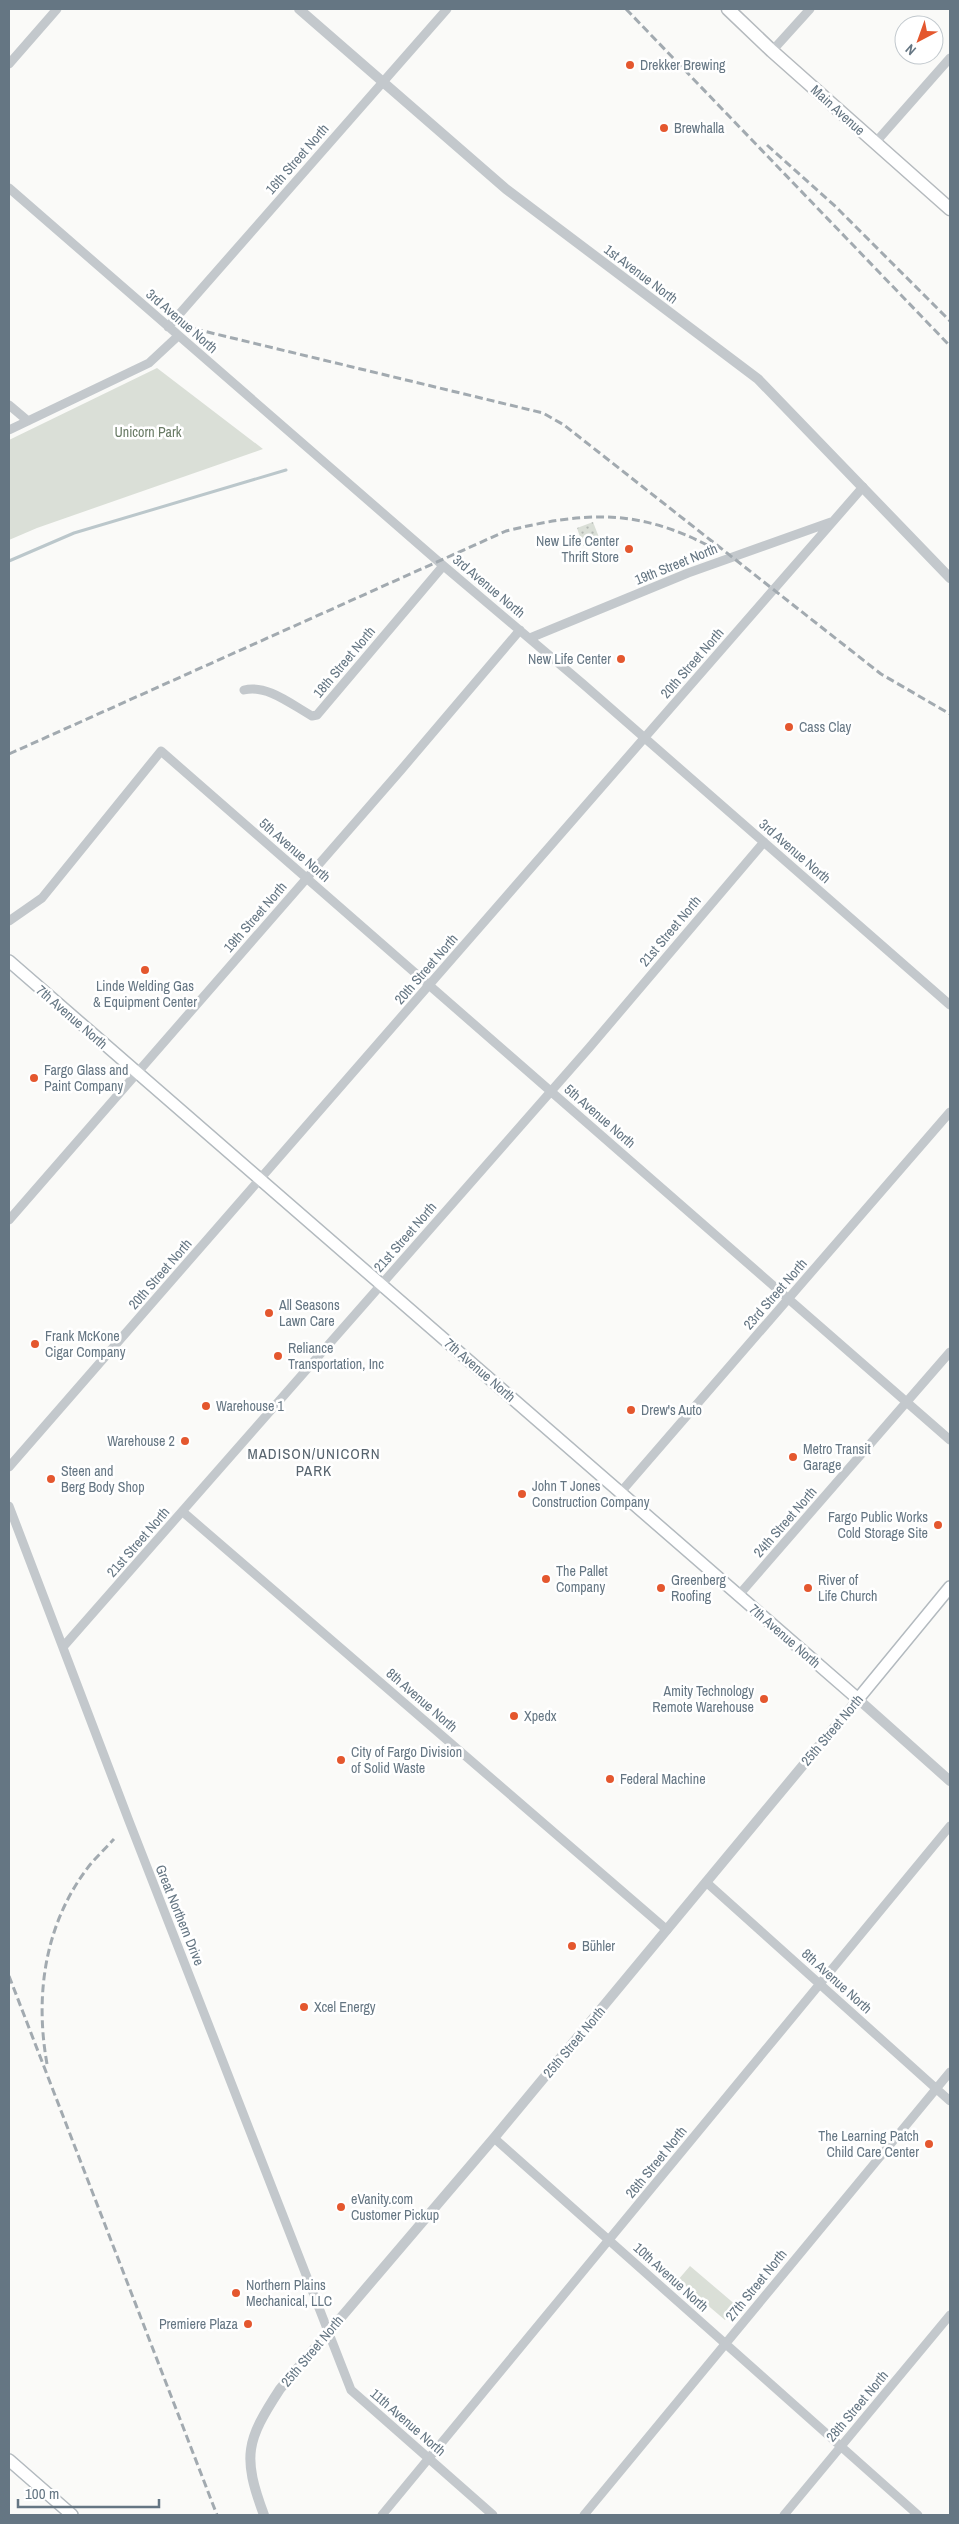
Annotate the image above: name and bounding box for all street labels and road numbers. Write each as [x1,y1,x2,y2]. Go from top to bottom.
street label: Main Avenue [807,81,869,139]
street label: 16th Street North [262,120,332,198]
street label: 1st Avenue North [600,240,682,308]
street label: 3rd Avenue North [142,285,222,357]
street label: 19th Street North [632,539,720,589]
street label: 3rd Avenue North [449,550,529,622]
street label: 18th Street North [309,623,379,701]
street label: 20th Street North [657,624,727,702]
street label: 5th Avenue North [256,814,334,886]
street label: 3rd Avenue North [755,815,835,887]
street label: 19th Street North [220,878,290,956]
street label: 21st Street North [635,892,705,970]
street label: 20th Street North [391,930,461,1008]
street label: 7th Avenue North [33,981,111,1053]
street label: 5th Avenue North [561,1080,639,1152]
street label: 21st Street North [370,1198,440,1276]
street label: 20th Street North [125,1235,195,1313]
street label: 23rd Street North [739,1255,811,1333]
street label: 7th Avenue North [441,1334,519,1406]
street label: 24th Street North [750,1483,820,1561]
street label: 21st Street North [103,1503,173,1581]
street label: 7th Avenue North [746,1600,824,1672]
street label: 8th Avenue North [383,1664,461,1736]
street label: 25th Street North [797,1691,867,1769]
street label: Great Northern Drive [152,1862,208,1968]
street label: 8th Avenue North [798,1945,876,2017]
street label: 25th Street North [539,2003,609,2081]
street label: 26th Street North [621,2122,691,2202]
street label: 10th Avenue North [630,2239,712,2315]
street label: 27th Street North [721,2245,791,2325]
street label: 25th Street North [277,2312,347,2390]
street label: 28th Street North [822,2367,892,2445]
street label: 11th Avenue North [367,2384,449,2460]

